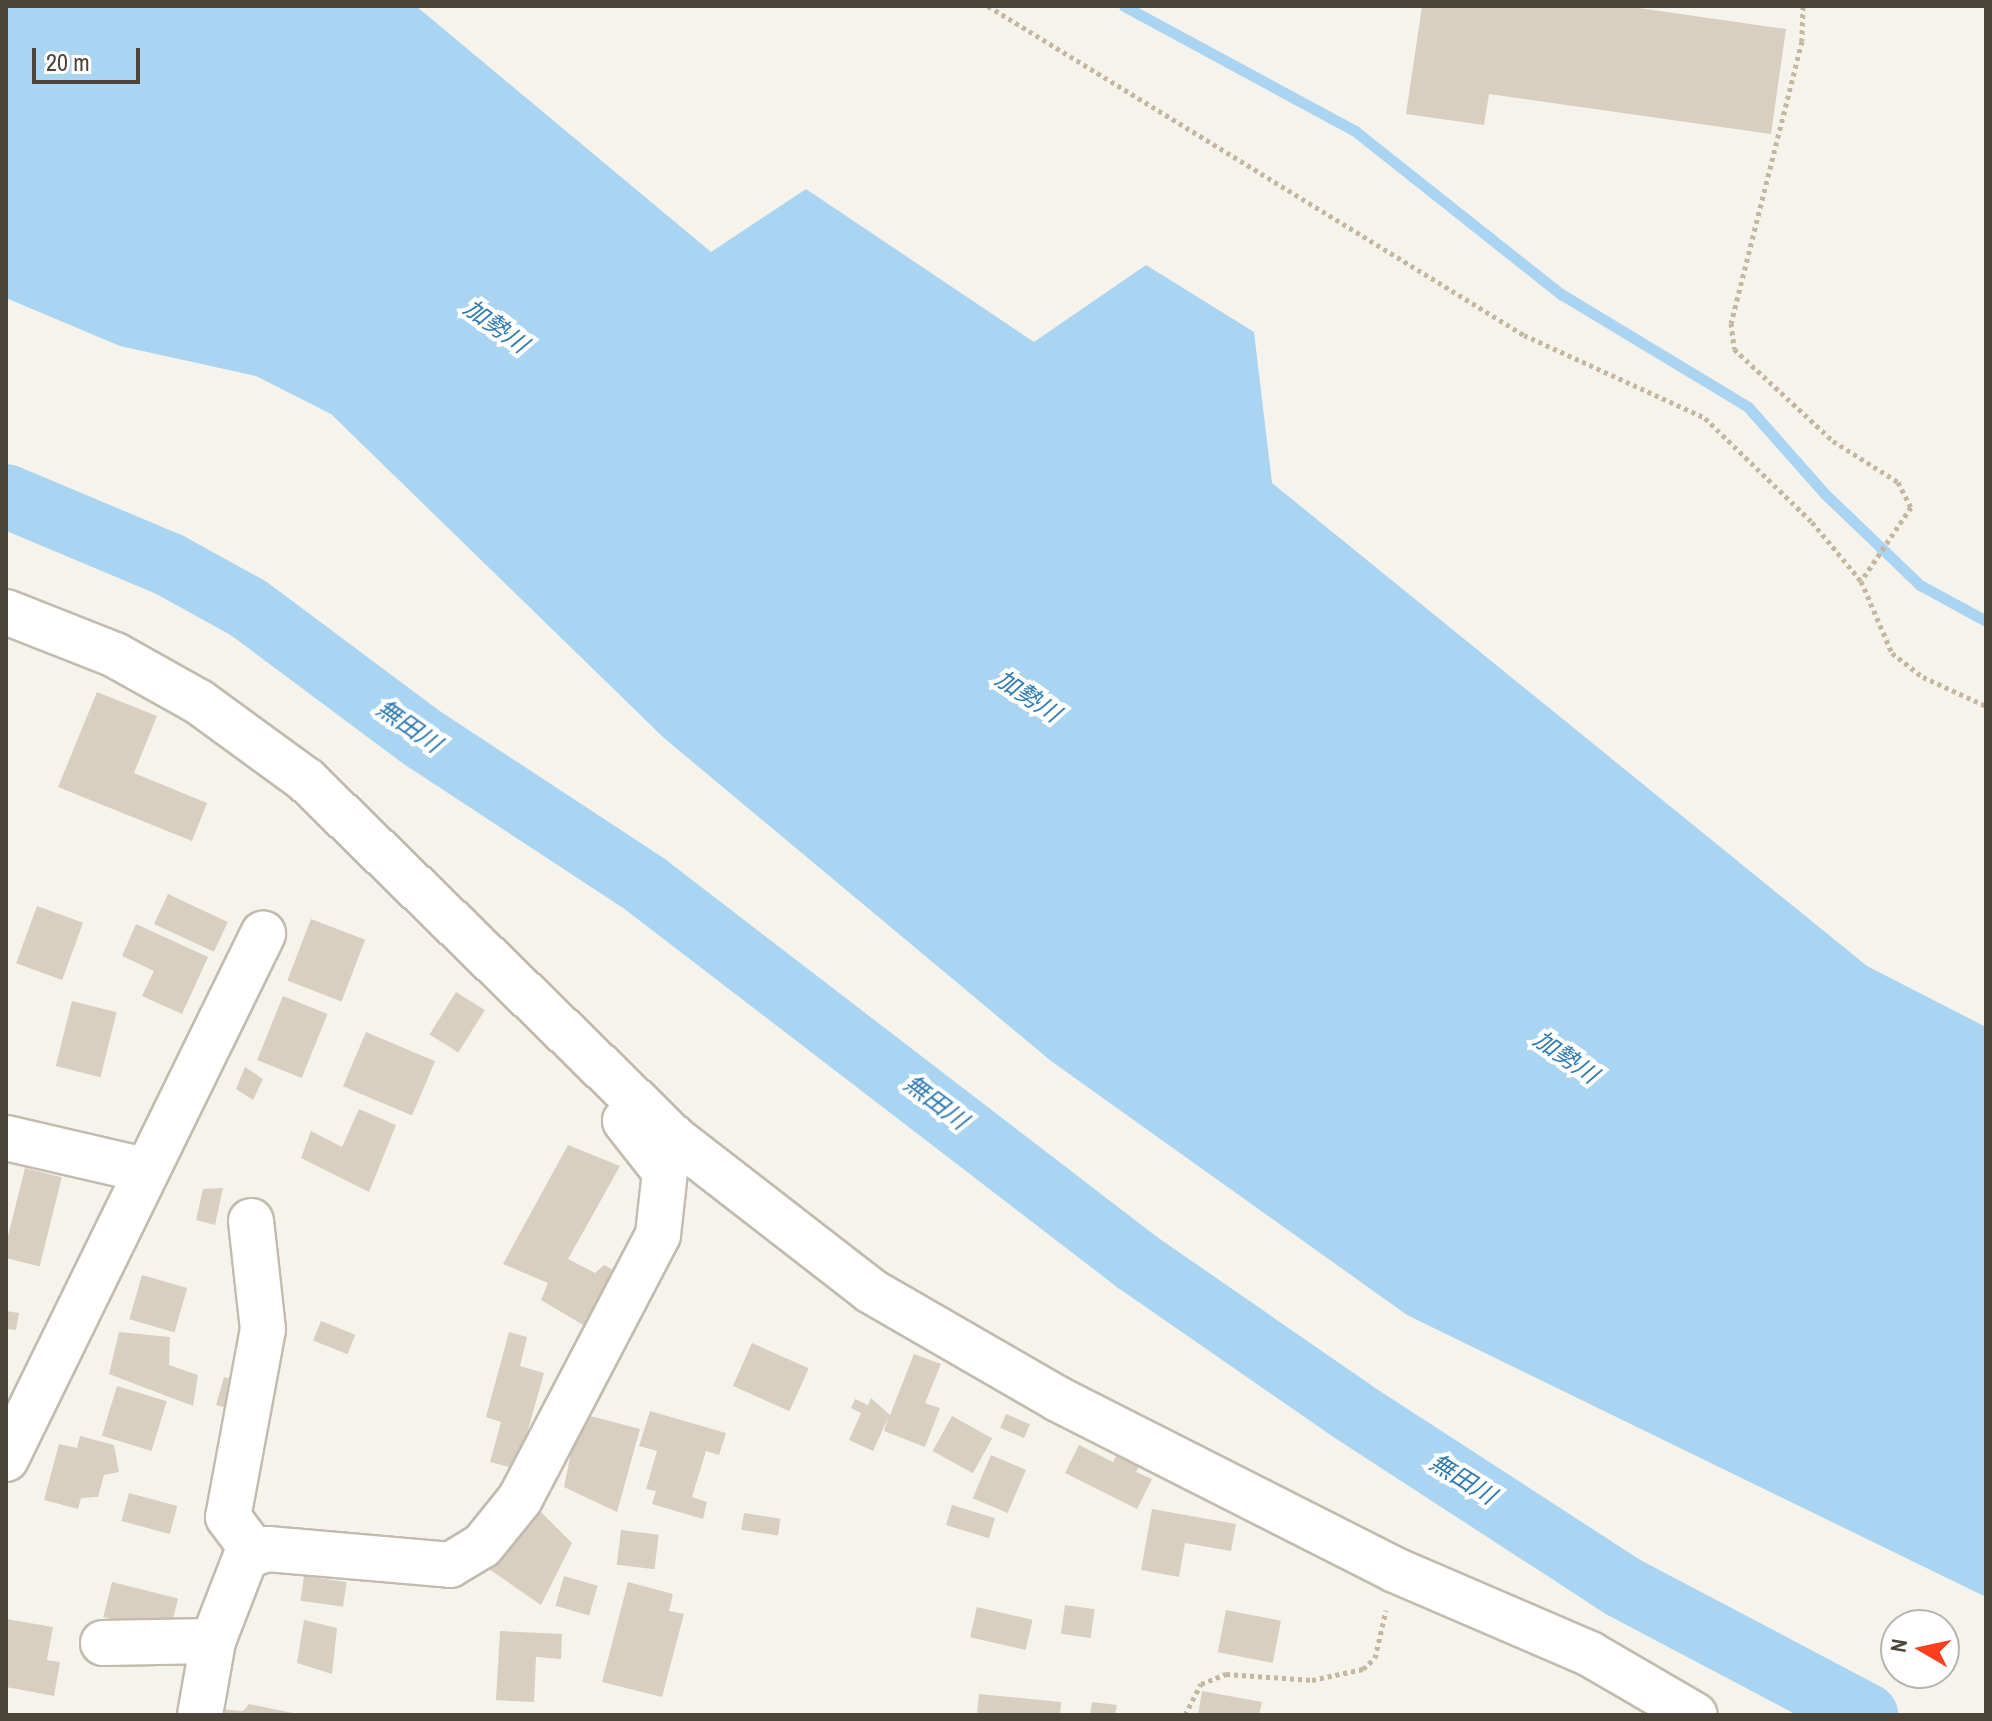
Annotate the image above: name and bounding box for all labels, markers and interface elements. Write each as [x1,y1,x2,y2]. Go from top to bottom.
scale bar [36,32,144,82]
text: 20 m [46,46,90,78]
water label: 加勢川 [458,293,534,359]
water label: 加勢川 [990,664,1066,728]
water label: 無田川 [371,694,447,758]
water label: 加勢川 [1528,1025,1604,1089]
water label: 無田川 [899,1069,973,1135]
water label: 無田川 [1425,1448,1501,1510]
north arrow [1880,1609,1960,1689]
text: N [1882,1637,1914,1654]

